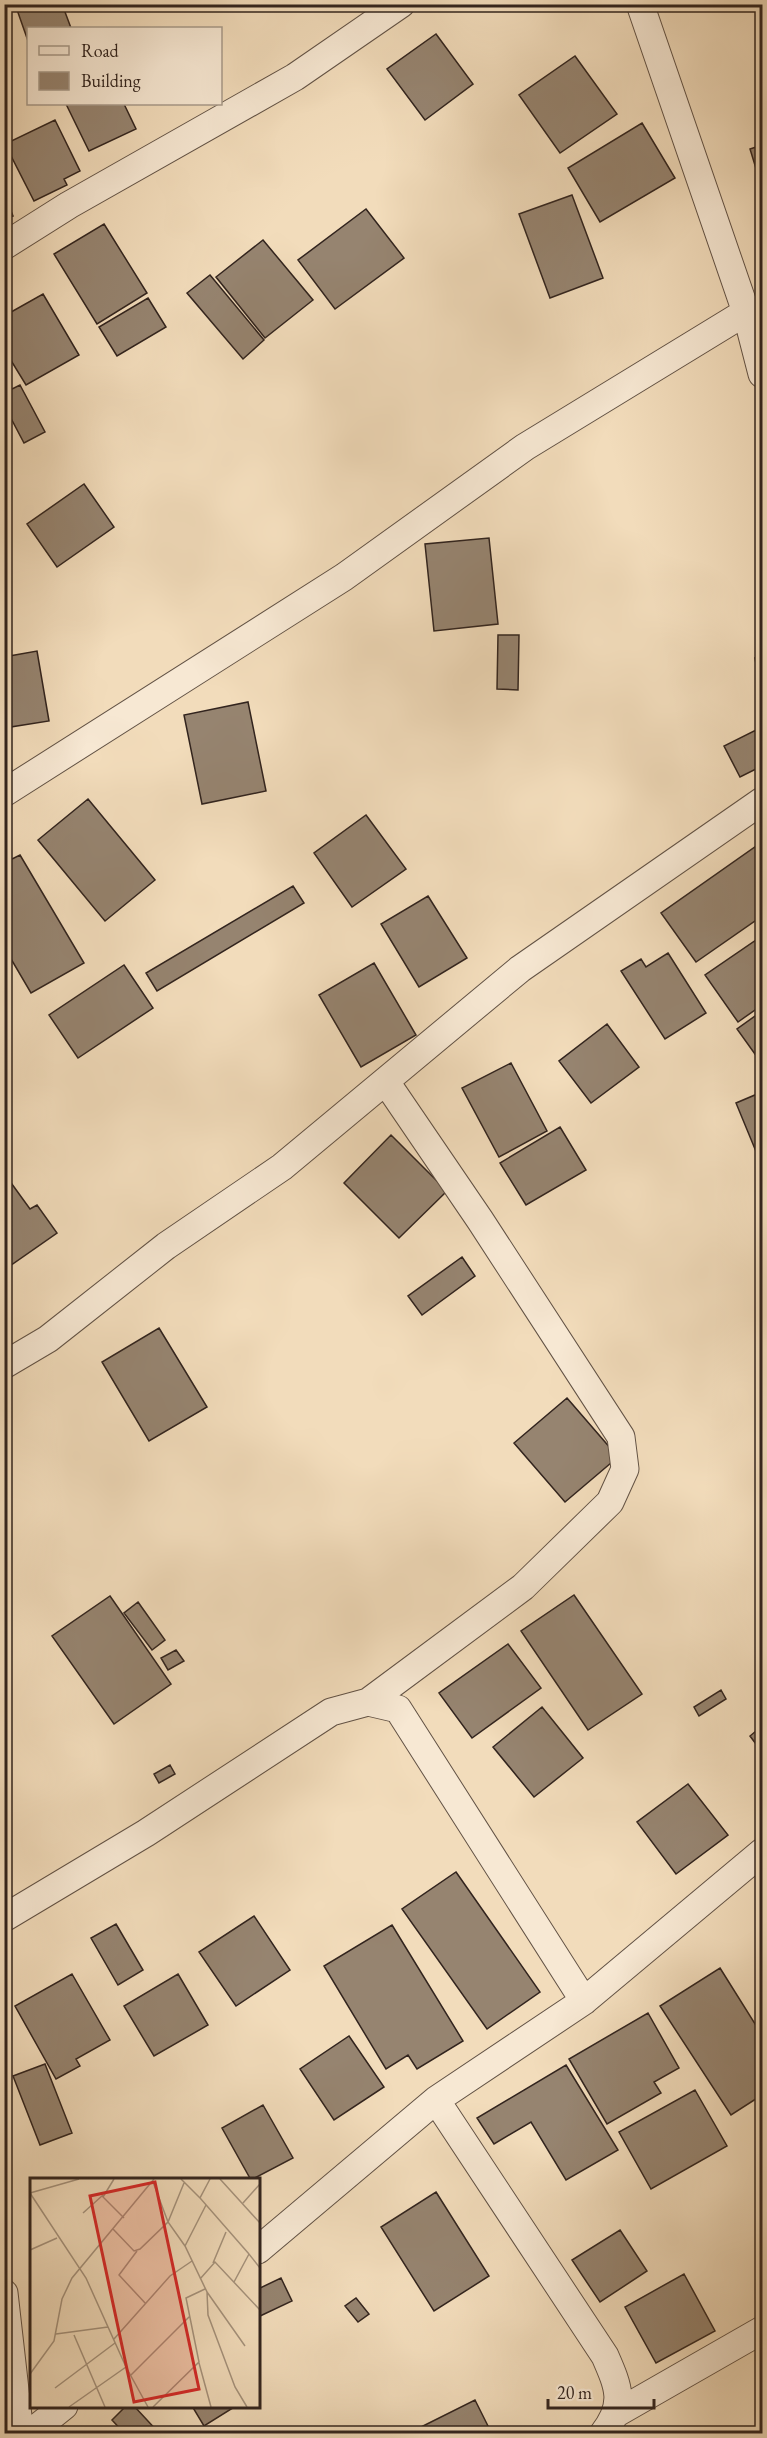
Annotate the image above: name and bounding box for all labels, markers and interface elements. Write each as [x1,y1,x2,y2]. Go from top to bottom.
legend [27,27,222,105]
text: Road [81,39,120,62]
text: Building [81,69,141,92]
inset map [30,2178,260,2408]
scale bar [548,2372,654,2410]
text: 20 m [557,2381,592,2404]

